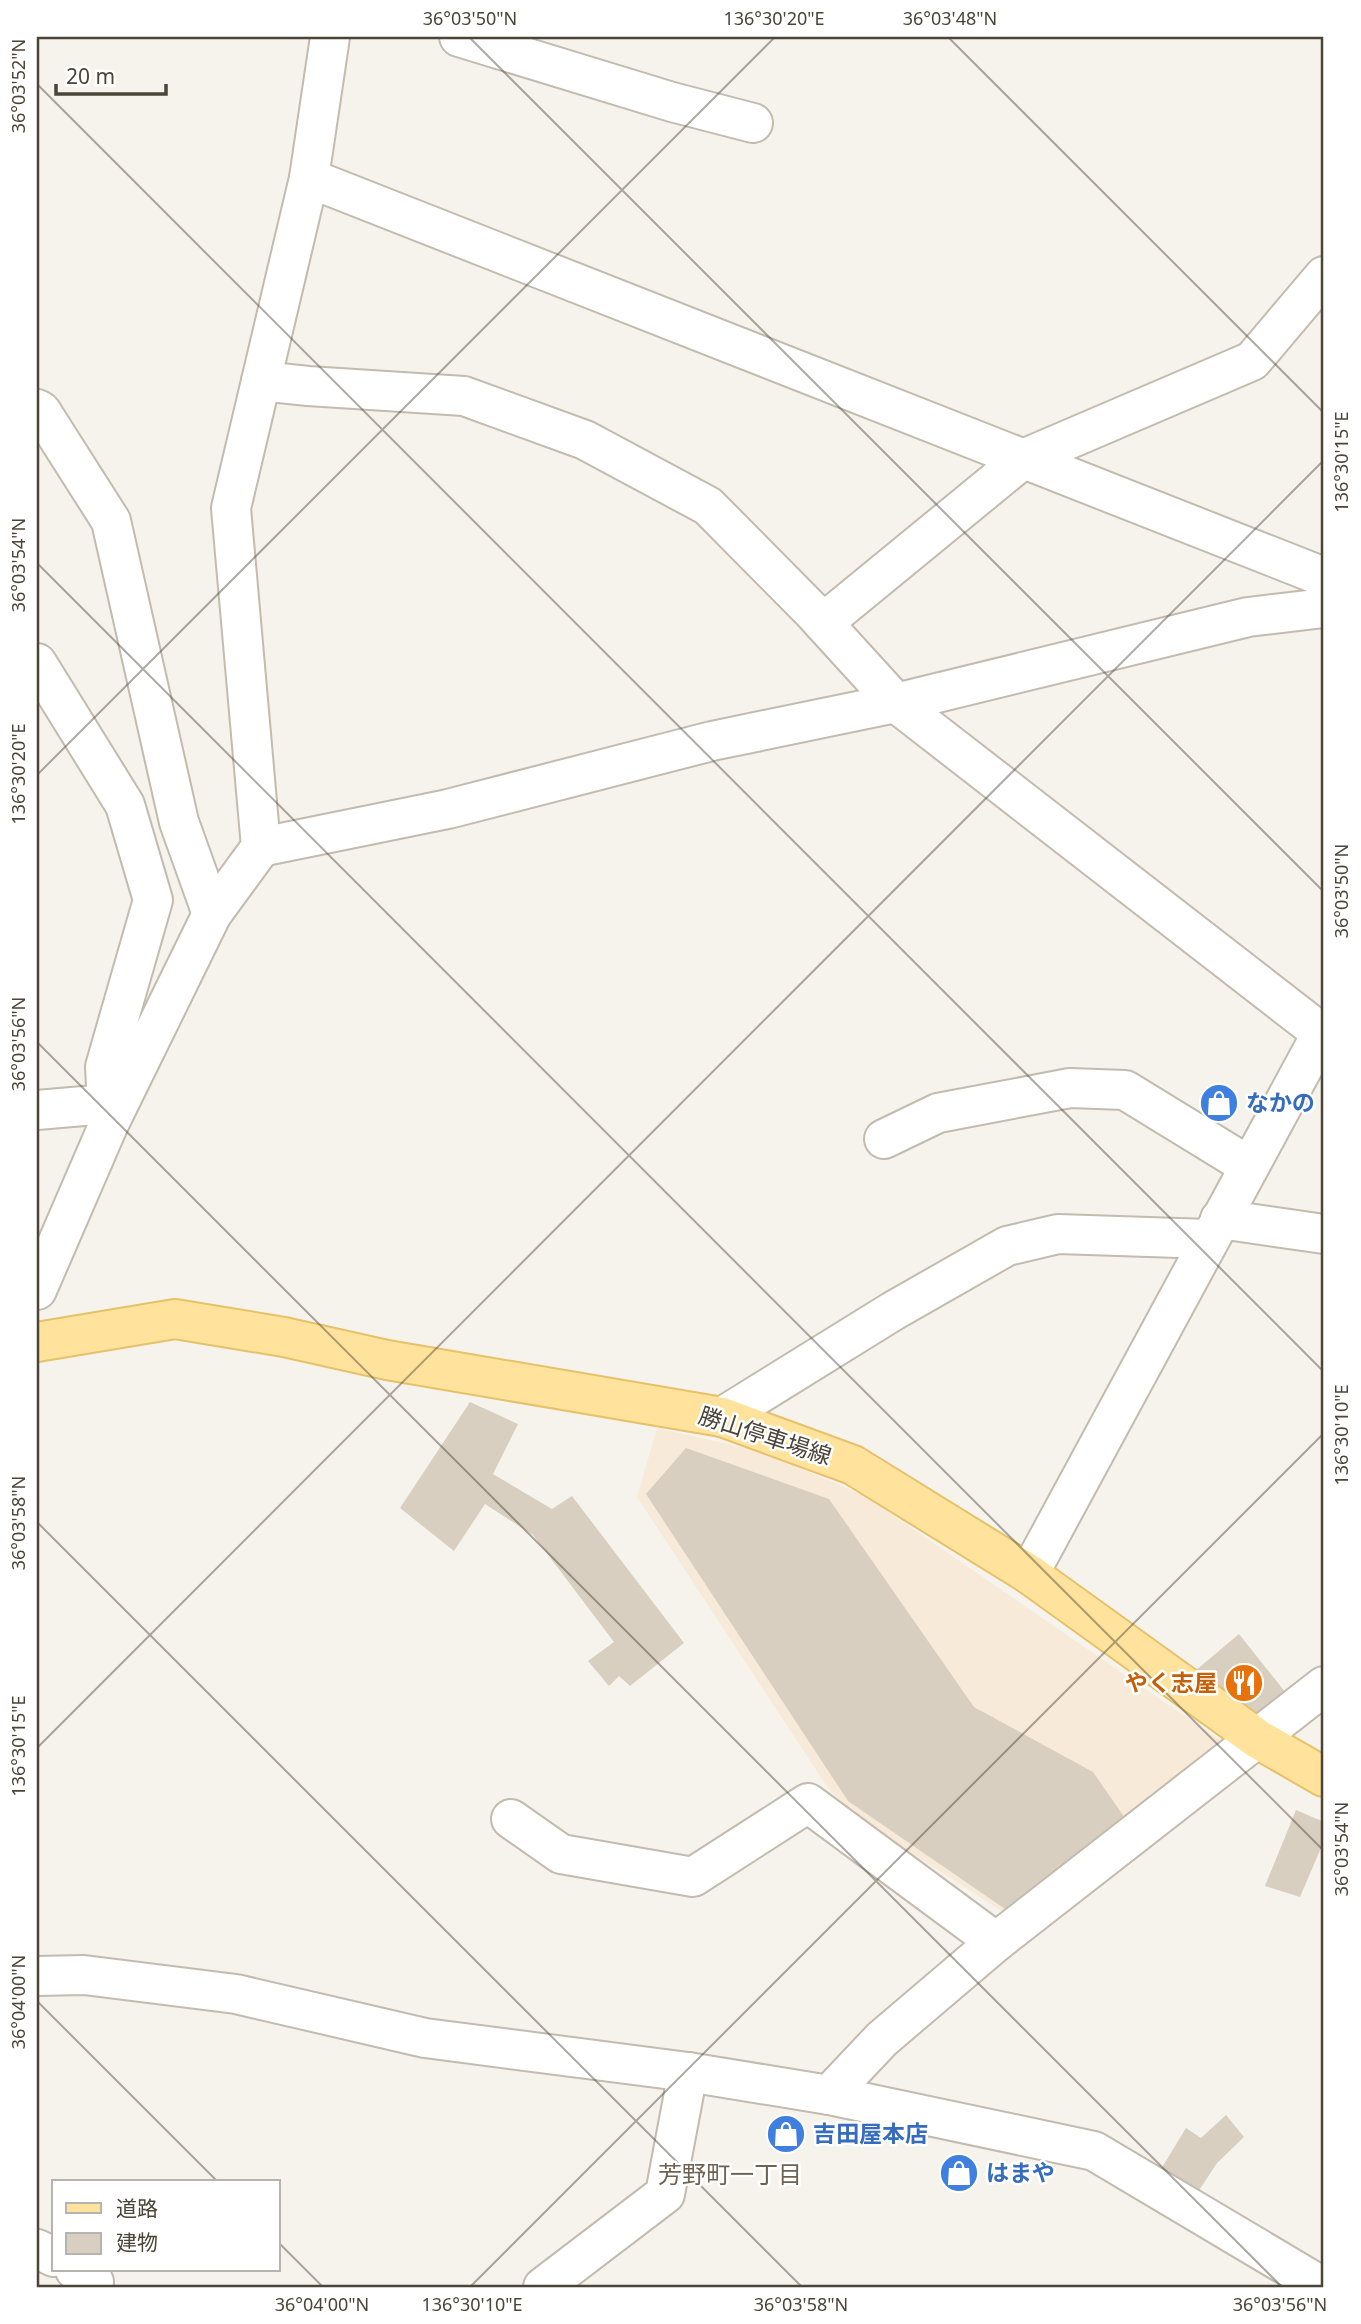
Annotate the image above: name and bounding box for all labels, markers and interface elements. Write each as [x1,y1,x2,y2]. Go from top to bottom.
text: 36°03'50"N [423,6,517,30]
text: 136°30'20"E [723,6,825,30]
text: 36°03'48"N [903,6,997,30]
text: 36°03'52"N [6,39,30,133]
scale bar [56,52,166,96]
text: 20 m [66,62,115,90]
text: 136°30'15"E [1329,411,1353,513]
text: 36°03'54"N [6,518,30,612]
text: 136°30'20"E [6,723,30,825]
text: 36°03'50"N [1329,844,1353,938]
text: 36°03'56"N [6,997,30,1091]
shop icon: なかの [1198,1082,1240,1124]
place label: なかの [1246,1086,1315,1118]
text: 136°30'10"E [1329,1384,1353,1486]
street label: 勝山停車場線 [695,1399,836,1472]
text: 36°03'58"N [6,1476,30,1570]
restaurant icon: やく志屋 [1223,1662,1265,1704]
place label: やく志屋 [1125,1666,1217,1698]
text: 136°30'15"E [6,1695,30,1797]
text: 36°03'54"N [1329,1802,1353,1896]
text: 36°04'00"N [6,1955,30,2049]
shop icon: 吉田屋本店 [765,2113,807,2155]
place label: 吉田屋本店 [813,2117,928,2149]
shop icon: はまや [938,2152,980,2194]
place label: はまや [986,2156,1055,2188]
district label: 芳野町一丁目 [658,2157,802,2190]
legend [52,2180,280,2272]
text: 道路 [116,2194,158,2222]
text: 建物 [116,2228,158,2256]
text: 36°04'00"N [275,2292,369,2316]
text: 136°30'10"E [421,2292,523,2316]
text: 36°03'58"N [754,2292,848,2316]
text: 36°03'56"N [1233,2292,1327,2316]

